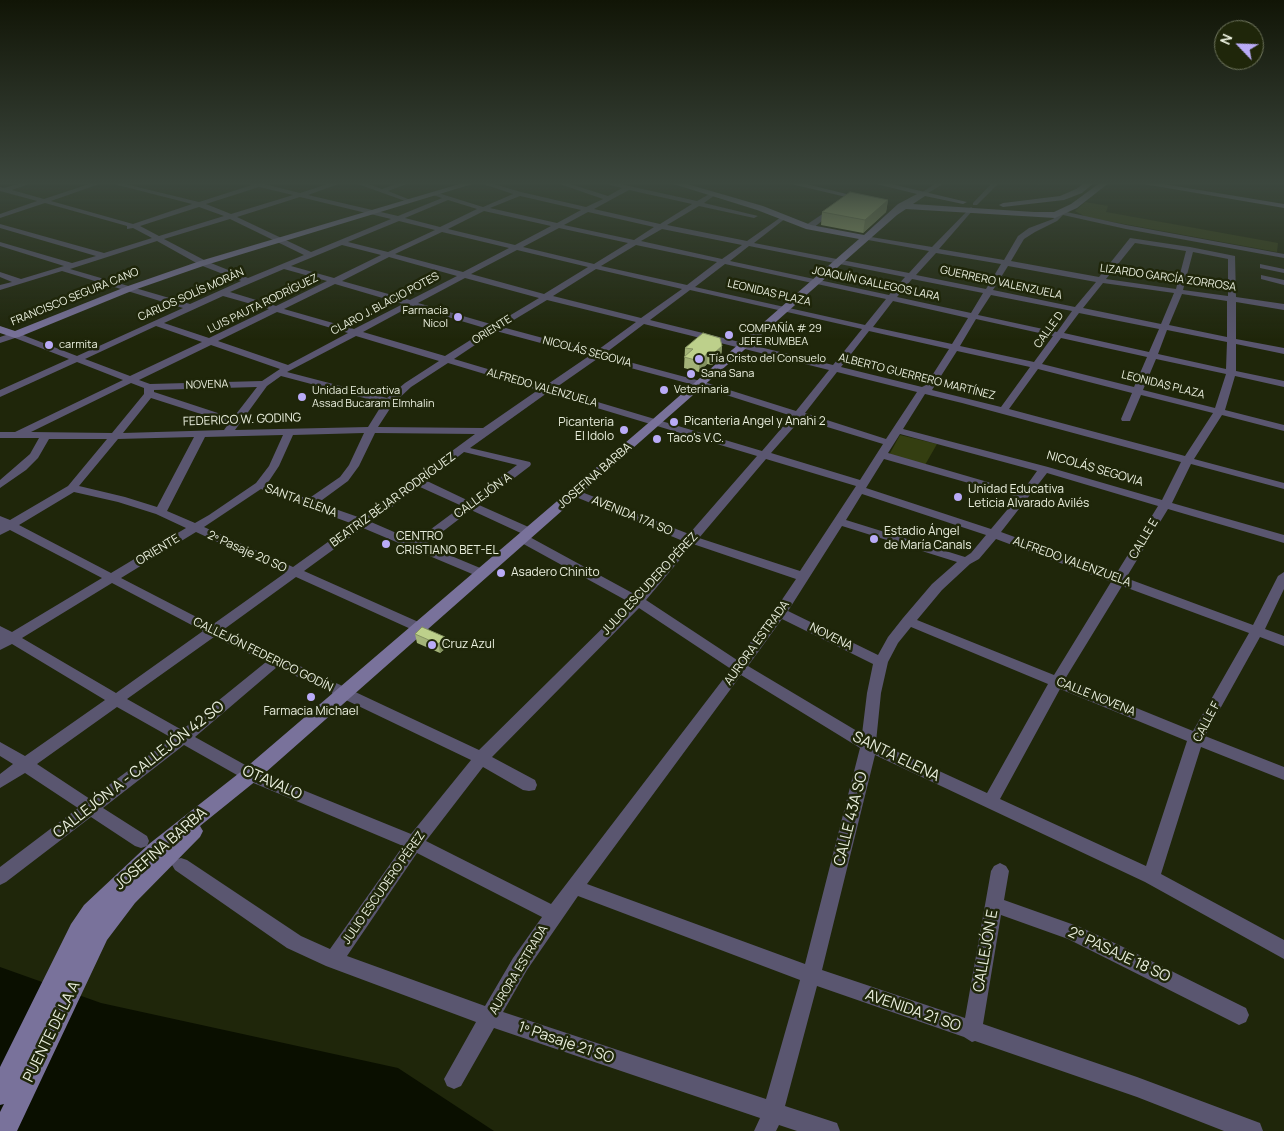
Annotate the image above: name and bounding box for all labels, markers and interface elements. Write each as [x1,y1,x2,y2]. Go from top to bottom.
north arrow [1214,20,1264,70]
text: N [1215,31,1236,48]
street label: LIZARDO GARCÍA ZORROSA [1099,262,1237,294]
street label: JOAQUÍN GALLEGOS LARA [811,264,941,304]
street label: GUERRERO VALENZUELA [939,264,1063,302]
street label: FRANCISCO SEGURA CANO [9,265,141,329]
street label: CARLOS SOLÍS MORÁN [136,266,246,324]
street label: CLARO J. BLACIO POTES [329,270,441,338]
street label: LUIS PAUTA RODRÍGUEZ [206,271,320,337]
street label: LEONIDAS PLAZA [726,277,812,309]
place label: Farmacia Nicol [403,304,448,330]
street label: CALLE D [1031,309,1067,351]
marker: Farmacia Nicol [452,311,464,323]
street label: ORIENTE [470,313,514,347]
place label: COMPAÑÍA # 29 JEFE RUMBEA [739,322,822,348]
marker: COMPAÑÍA # 29 JEFE RUMBEA [723,329,735,341]
street label: NICOLÁS SEGOVIA [541,334,633,370]
place label: carmita [59,338,98,352]
marker: carmita [43,339,55,351]
street label: ALBERTO GUERRERO MARTÍNEZ [837,351,997,403]
place label: Tía Cristo del Consuelo [709,352,826,366]
marker: Tía Cristo del Consuelo [693,353,705,365]
street label: ALFREDO VALENZUELA [485,366,599,410]
place label: Sana Sana [701,367,754,381]
marker: Sana Sana [685,368,697,380]
street label: LEONIDAS PLAZA [1120,368,1206,402]
street label: NOVENA [186,378,228,392]
place label: Veterinaria [674,383,729,397]
place label: Unidad Educativa Assad Bucaram Elmhalin [312,384,435,410]
marker: Veterinaria [658,384,670,396]
marker: Unidad Educativa Assad Bucaram Elmhalin [296,391,308,403]
street label: FEDERICO W. GODING [183,411,301,429]
place label: Picanteria Angel y Anahi 2 [684,415,826,429]
place label: Picanteria El Idolo [558,416,614,444]
marker: Picanteria Angel y Anahi 2 [668,416,680,428]
marker: Picanteria El Idolo [618,424,630,436]
place label: Taco's V.C. [667,432,724,446]
marker: Taco's V.C. [651,433,663,445]
street label: JOSEFINA BARBA [555,440,635,512]
street label: NICOLÁS SEGOVIA [1045,448,1145,490]
street label: BEATRIZ BÉJAR RODRÍGUEZ [328,450,458,550]
street label: CALLEJÓN A [451,470,515,522]
street label: SANTA ELENA [263,481,339,521]
place label: Unidad Educativa Leticia Alvarado Avilés [968,483,1089,511]
marker: Unidad Educativa Leticia Alvarado Avilés [952,491,964,503]
street label: AVENIDA 17A SO [589,493,675,539]
street label: CALLE E [1126,516,1162,562]
place label: Estadio Ángel de María Canals [884,525,972,553]
street label: 2º Pasaje 20 SO [205,528,289,576]
place label: CENTRO CRISTIANO BET-EL [396,530,499,558]
street label: JULIO ESCUDERO PÉREZ [599,530,701,638]
street label: ORIENTE [134,531,182,569]
marker: Estadio Ángel de María Canals [868,533,880,545]
street label: ALFREDO VALENZUELA [1011,534,1133,590]
marker: CENTRO CRISTIANO BET-EL [380,538,392,550]
place label: Asadero Chinito [511,566,600,580]
marker: Asadero Chinito [495,567,507,579]
street label: AURORA ESTRADA [721,598,793,688]
street label: CALLEJÓN FEDERICO GODÍN [191,615,335,695]
street label: NOVENA [807,620,855,654]
place label: Cruz Azul [442,638,495,652]
marker: Cruz Azul [426,639,438,651]
street label: CALLE NOVENA [1054,675,1138,719]
marker: Farmacia Michael [305,691,317,703]
street label: CALLEJÓN A - CALLEJÓN 42 SO [50,698,228,842]
street label: CALLE F [1190,699,1224,745]
place label: Farmacia Michael [263,705,359,719]
street label: SANTA ELENA [849,728,943,786]
street label: OTAVALO [239,762,305,804]
street label: CALLE 43A SO [831,770,871,868]
street label: JOSEFINA BARBA [111,804,211,894]
street label: JULIO ESCUDERO PÉREZ [340,829,428,947]
street label: CALLEJÓN E [970,908,1002,994]
street label: AURORA ESTRADA [487,923,551,1017]
street label: 2° PASAJE 18 SO [1065,923,1173,987]
street label: PUENTE DE LA A [20,979,84,1085]
street label: AVENIDA 21 SO [863,986,963,1036]
street label: 1º Pasaje 21 SO [516,1018,616,1068]

